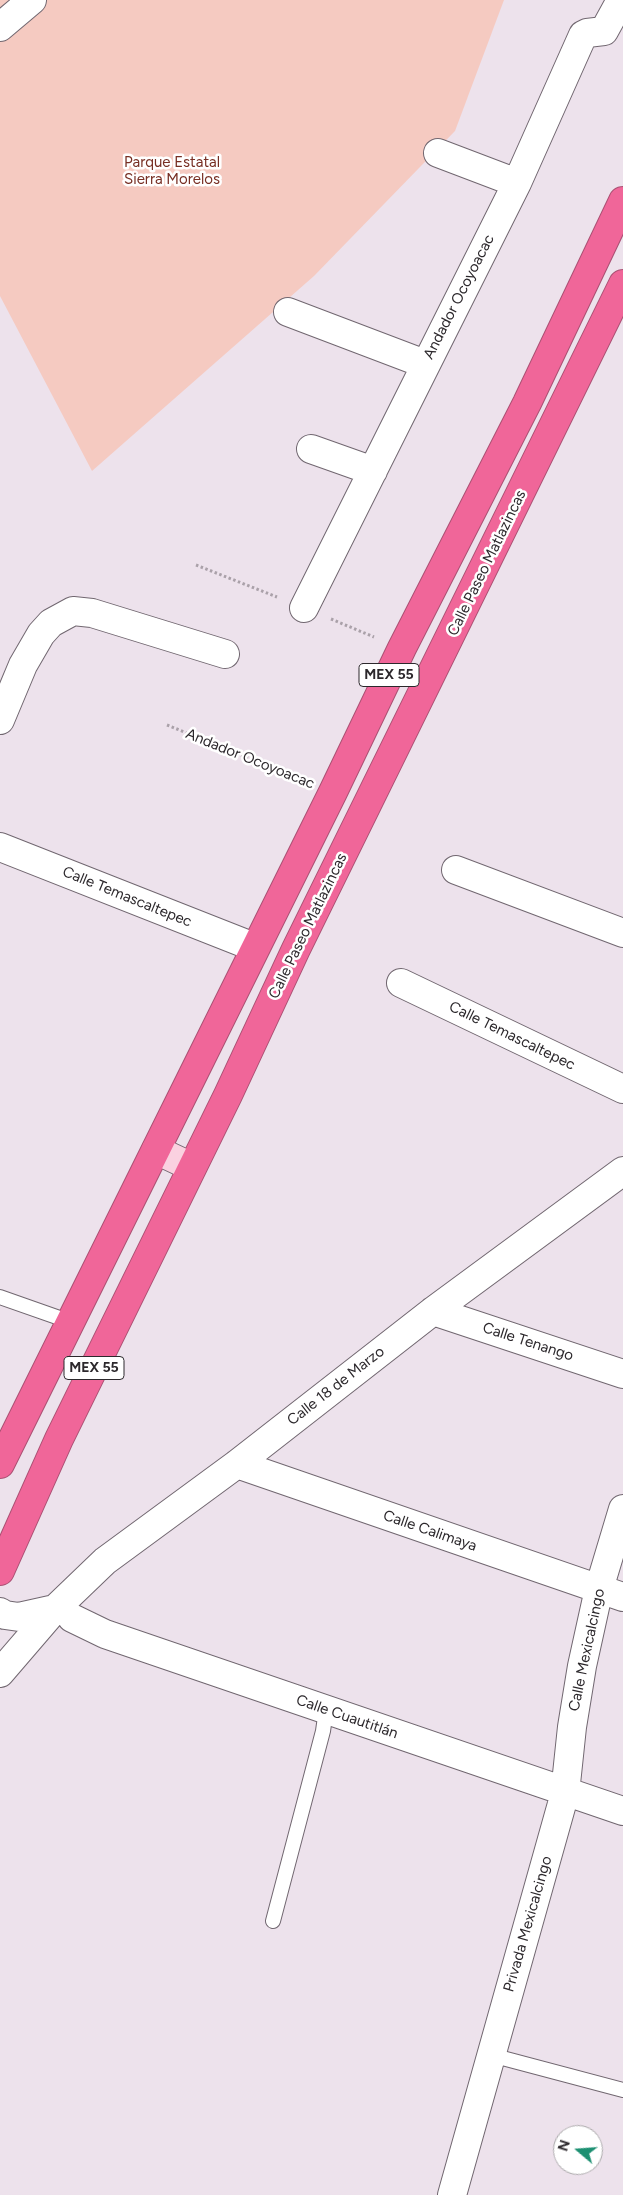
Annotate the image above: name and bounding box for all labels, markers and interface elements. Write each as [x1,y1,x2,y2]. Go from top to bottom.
park label: Parque Estatal Sierra Morelos [124,154,220,189]
street label: Andador Ocoyoacac [420,232,498,362]
street label: Calle Paseo Matlazincas [444,487,530,639]
road number: MEX 55 [359,664,419,686]
street label: Andador Ocoyoacac [183,725,317,793]
street label: Calle Paseo Matlazincas [265,850,351,1002]
street label: Calle Temascaltepec [60,863,194,931]
street label: Calle Temascaltepec [446,998,578,1074]
street label: Calle Tenango [480,1319,576,1365]
street label: Calle 18 de Marzo [284,1343,388,1429]
road number: MEX 55 [64,1356,124,1380]
street label: Calle Calimaya [381,1507,479,1555]
street label: Calle Mexicalcingo [565,1587,609,1713]
street label: Calle Cuautitlán [294,1691,400,1743]
street label: Privada Mexicalcingo [500,1854,556,1994]
north arrow [553,2125,603,2175]
text: N [554,2138,574,2153]

